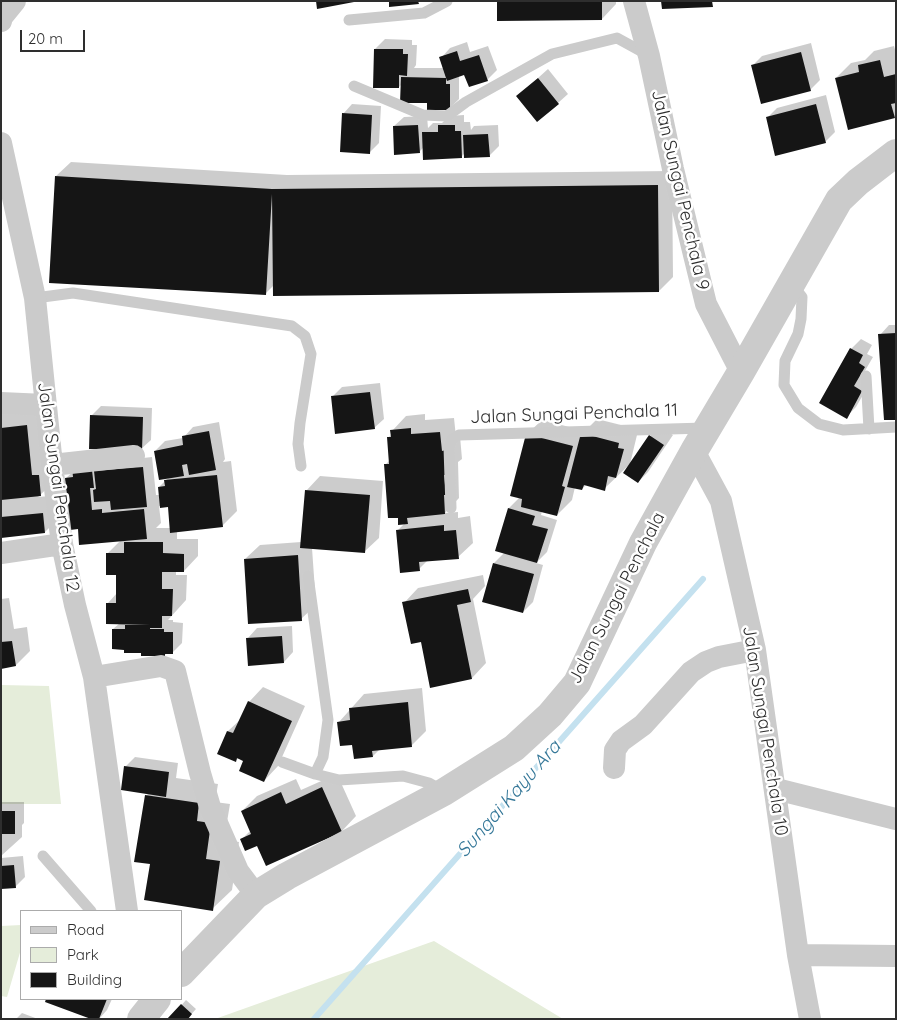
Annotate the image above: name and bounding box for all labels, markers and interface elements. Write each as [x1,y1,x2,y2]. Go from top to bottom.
scale bar [22,20,88,52]
text: 20 m [28,29,63,48]
street label: Jalan Sungai Penchala 9 [646,88,714,292]
street label: Jalan Sungai Penchala 12 [33,381,83,593]
street label: Jalan Sungai Penchala 11 [470,400,678,428]
street label: Jalan Sungai Penchala [564,509,670,687]
street label: Jalan Sungai Penchala 10 [738,625,792,837]
water label: Sungai Kayu Ara [452,736,566,862]
legend [20,910,182,1000]
text: Road [67,920,104,939]
text: Park [67,945,99,964]
text: Building [67,970,122,989]

